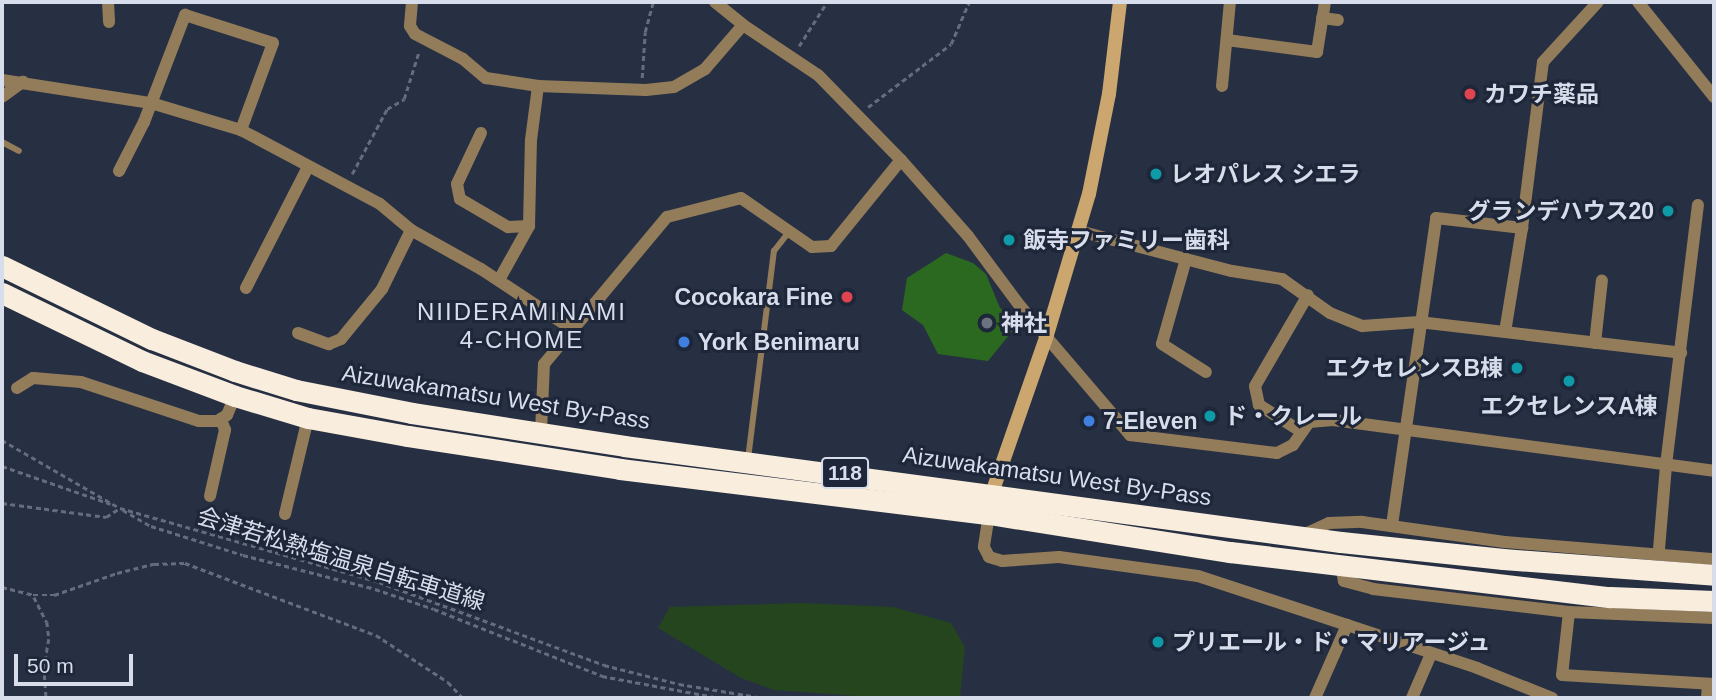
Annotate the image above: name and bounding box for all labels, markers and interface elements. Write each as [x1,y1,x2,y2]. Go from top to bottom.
place label: カワチ薬品 [1484,80,1599,108]
marker: カワチ薬品 [1462,86,1478,102]
place label: レオパレス シエラ [1170,160,1360,188]
marker: レオパレス シエラ [1148,166,1164,182]
place label: グランデハウス20 [1467,197,1654,225]
marker: グランデハウス20 [1660,203,1676,219]
place label: 飯寺ファミリー歯科 [1023,226,1230,254]
marker: 飯寺ファミリー歯科 [1001,232,1017,248]
place label: Cocokara Fine [675,283,833,311]
marker: Cocokara Fine [839,289,855,305]
district label: NIIDERAMINAMI 4-CHOME [419,298,625,354]
place label: 神社 [1001,309,1047,337]
marker: 神社 [979,315,995,331]
place label: York Benimaru [698,328,860,356]
marker: York Benimaru [676,334,692,350]
place label: エクセレンスB棟 [1325,354,1503,382]
street label: Aizuwakamatsu West By-Pass [340,359,652,435]
marker: エクセレンスB棟 [1509,360,1525,376]
marker: エクセレンスA棟 [1561,373,1577,389]
place label: エクセレンスA棟 [1480,392,1658,420]
place label: ド・クレール [1224,402,1362,430]
place label: 7-Eleven [1103,407,1198,435]
marker: ド・クレール [1202,408,1218,424]
marker: 7-Eleven [1081,413,1097,429]
street label: Aizuwakamatsu West By-Pass [901,441,1213,511]
road number: 118 [820,456,870,490]
street label: 会津若松熱塩温泉自転車道線 [194,502,488,616]
place label: プリエール・ド・マリアージュ [1172,628,1493,656]
marker: プリエール・ド・マリアージュ [1150,634,1166,650]
scale bar [18,640,136,684]
text: 50 m [27,654,74,677]

